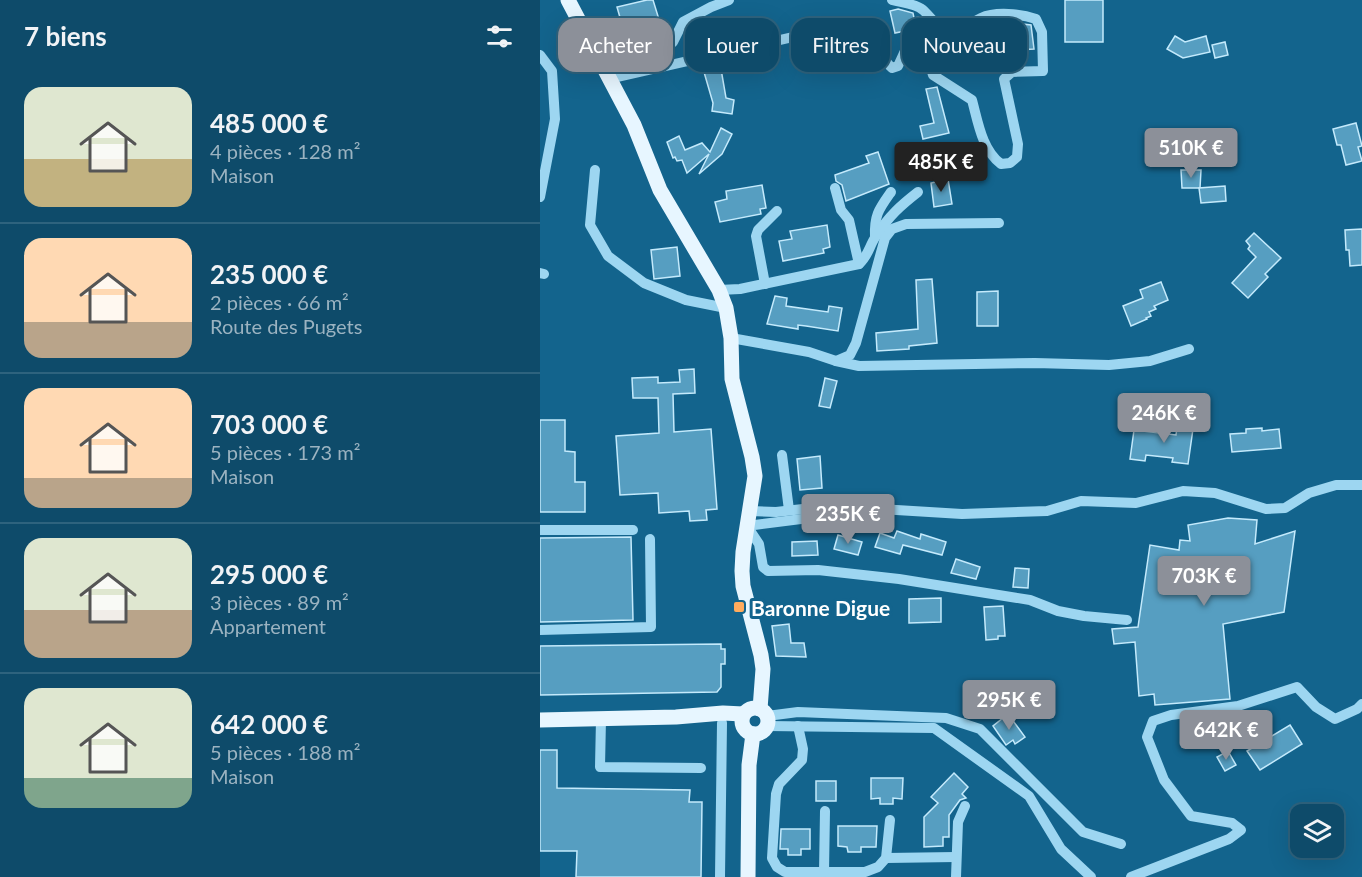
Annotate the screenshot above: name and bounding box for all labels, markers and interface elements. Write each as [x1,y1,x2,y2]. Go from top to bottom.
chip: Acheter [558,18,673,72]
chip: Louer [685,18,779,72]
chip: Filtres [791,18,890,72]
chip: Nouveau [902,18,1027,72]
text: 7 biens [24,20,107,52]
icon: filters [483,20,516,53]
text: 485 000 € [210,107,328,139]
icon: home [72,111,144,183]
pin: 510K € [1142,128,1240,179]
text: 510K € [1159,135,1223,159]
text: 4 pièces · 128 m² [210,139,360,163]
pin: 485K € [892,142,990,193]
text: 485K € [909,149,973,173]
text: Maison [210,163,274,187]
text: 235 000 € [210,258,328,290]
icon: home [72,262,144,334]
text: 2 pièces · 66 m² [210,290,349,314]
text: Route des Pugets [210,314,362,338]
pin: 246K € [1115,393,1213,444]
text: 246K € [1132,400,1196,424]
text: 703 000 € [210,408,328,440]
icon: home [72,412,144,484]
text: 5 pièces · 173 m² [210,440,360,464]
text: Maison [210,464,274,488]
pin: 235K € [799,494,897,545]
text: 235K € [816,501,880,525]
pin: 703K € [1155,556,1253,607]
text: 295 000 € [210,558,328,590]
icon: home [72,562,144,634]
text: 703K € [1172,563,1236,587]
text: 3 pièces · 89 m² [210,590,349,614]
place label: Baronne Digue [751,595,890,620]
marker: Baronne Digue [732,600,746,614]
text: Appartement [210,614,326,638]
pin: 295K € [960,680,1058,731]
text: 295K € [977,687,1041,711]
text: 642 000 € [210,708,328,740]
pin: 642K € [1177,710,1275,761]
icon: home [72,712,144,784]
text: 642K € [1194,717,1258,741]
text: 5 pièces · 188 m² [210,740,360,764]
text: Maison [210,764,274,788]
map controls [1290,804,1344,858]
button: layers [1290,804,1344,858]

